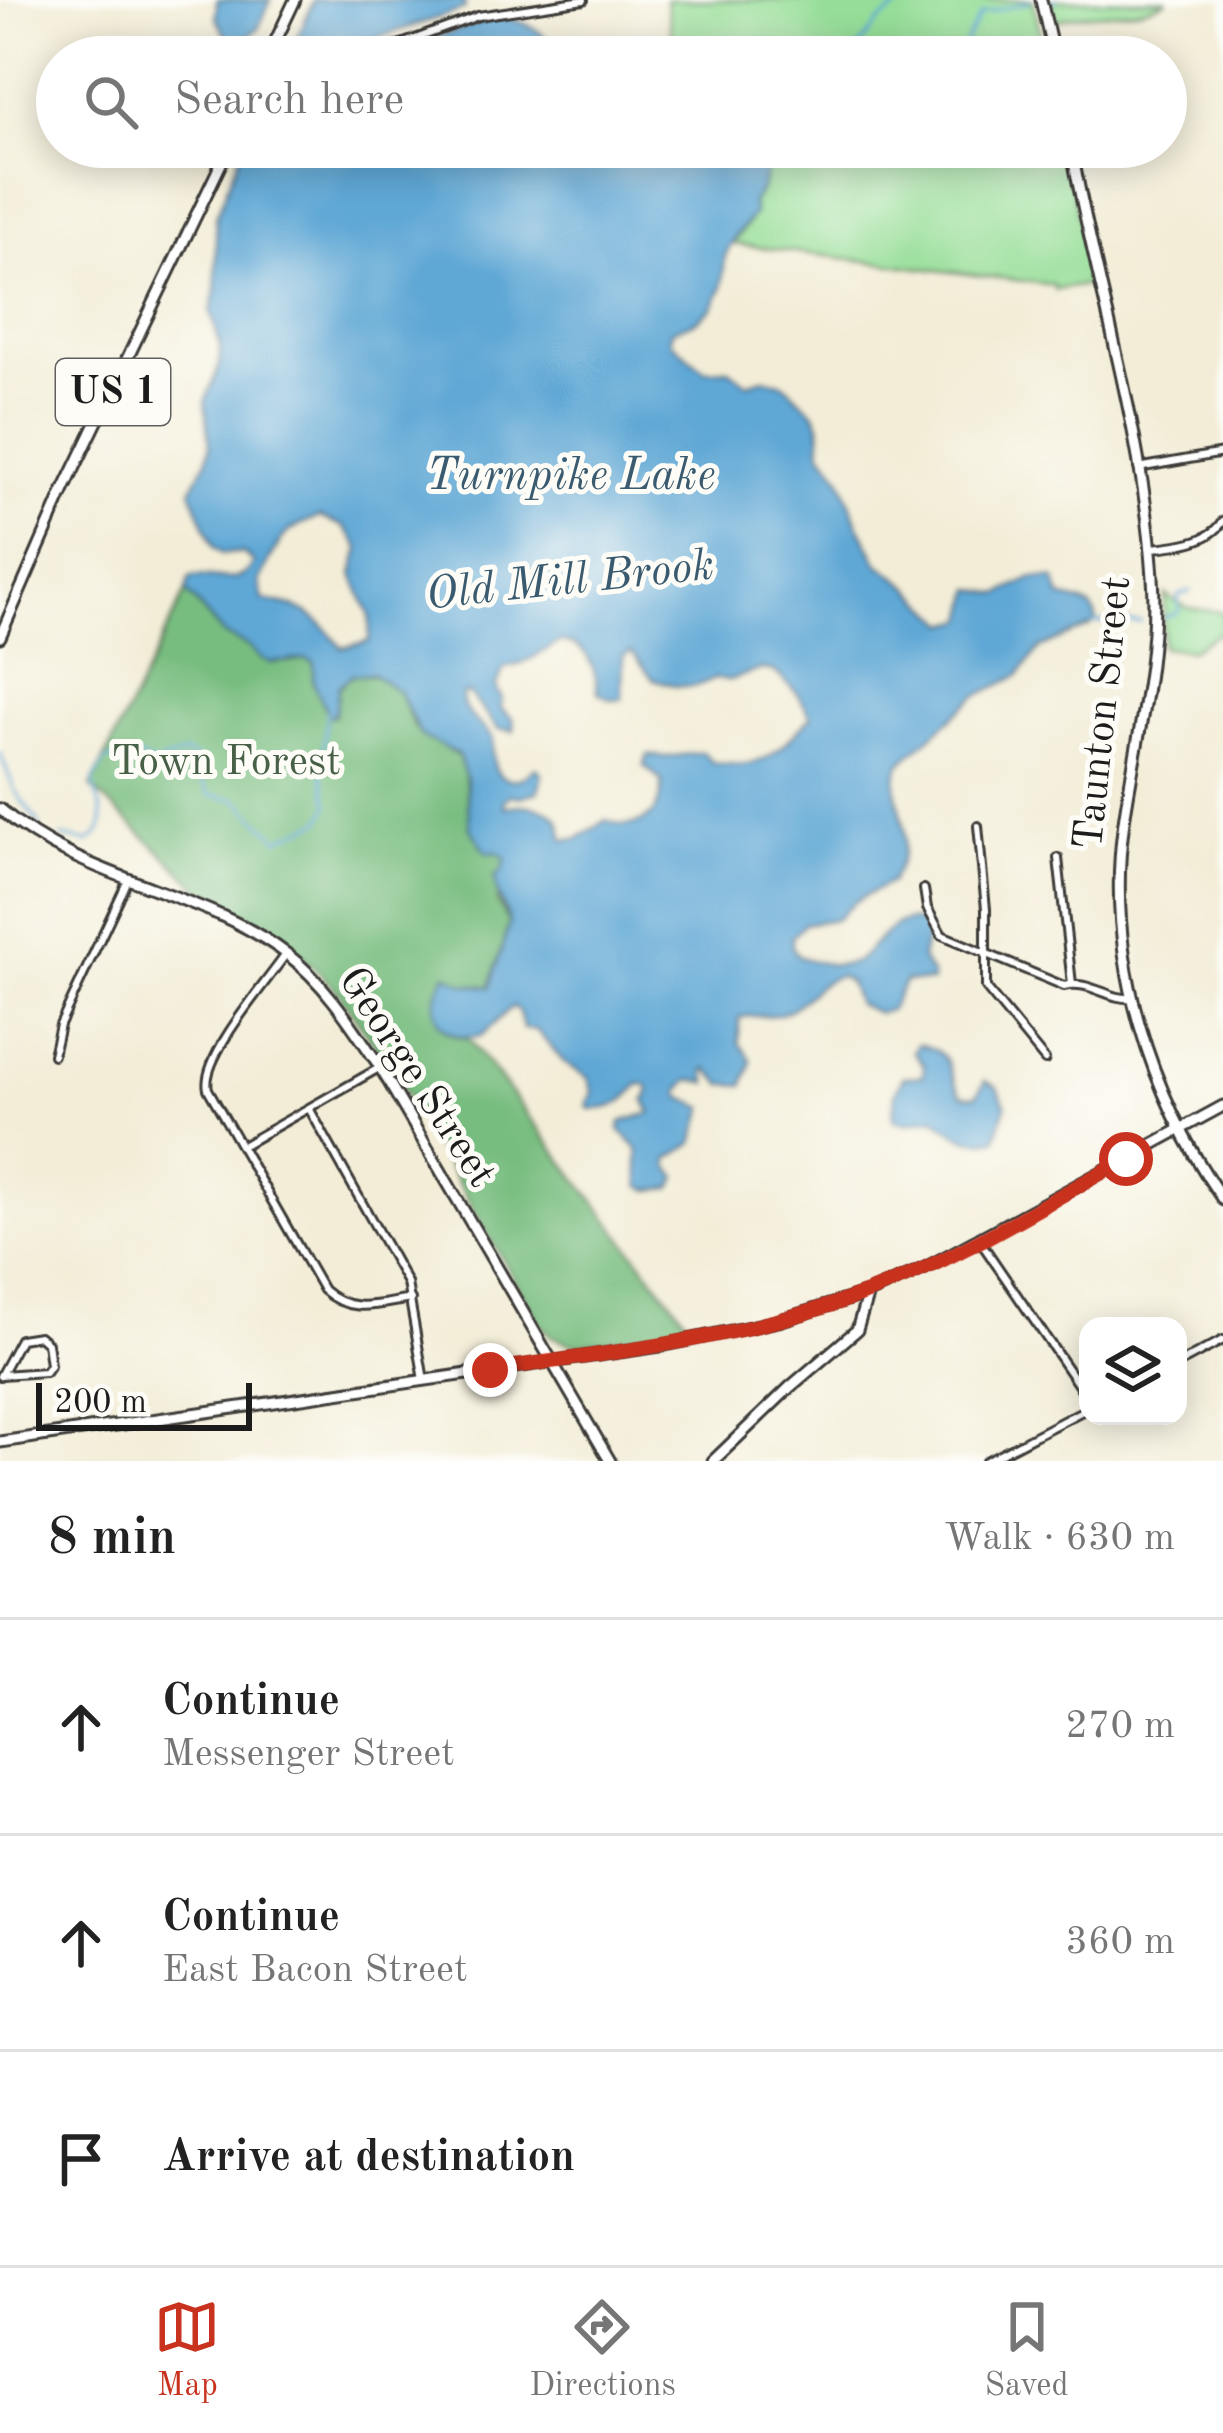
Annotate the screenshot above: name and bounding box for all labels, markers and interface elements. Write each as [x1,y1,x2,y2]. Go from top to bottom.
search box [36,36,1187,168]
icon: search [78,69,144,135]
text: Search here [174,79,404,124]
road number: US 1 [56,359,170,425]
water label: Turnpike Lake [426,455,716,500]
water label: Old Mill Brook [424,544,716,620]
street label: Taunton Street [1069,574,1139,852]
park label: Town Forest [111,742,341,784]
street label: George Street [330,961,502,1195]
route start [1099,1132,1153,1186]
map controls [1079,1317,1187,1425]
button: layers [1079,1317,1187,1425]
route end [463,1343,517,1397]
scale bar [36,1377,252,1430]
text: 200 m [54,1387,147,1420]
text: 8 min [48,1514,176,1565]
text: Walk · 630 m [944,1519,1175,1558]
text: Continue [162,1680,340,1725]
icon: ahead [48,1694,114,1760]
text: 270 m [1065,1707,1175,1746]
text: Messenger Street [162,1735,455,1774]
text: Continue [162,1896,340,1941]
icon: ahead [48,1910,114,1976]
text: 360 m [1065,1923,1175,1962]
text: East Bacon Street [162,1951,468,1990]
icon: arrive [48,2126,114,2192]
text: Arrive at destination [162,2136,575,2181]
tab: Map [154,2294,220,2407]
tab: Directions [529,2294,676,2407]
tab: Saved [985,2294,1069,2407]

